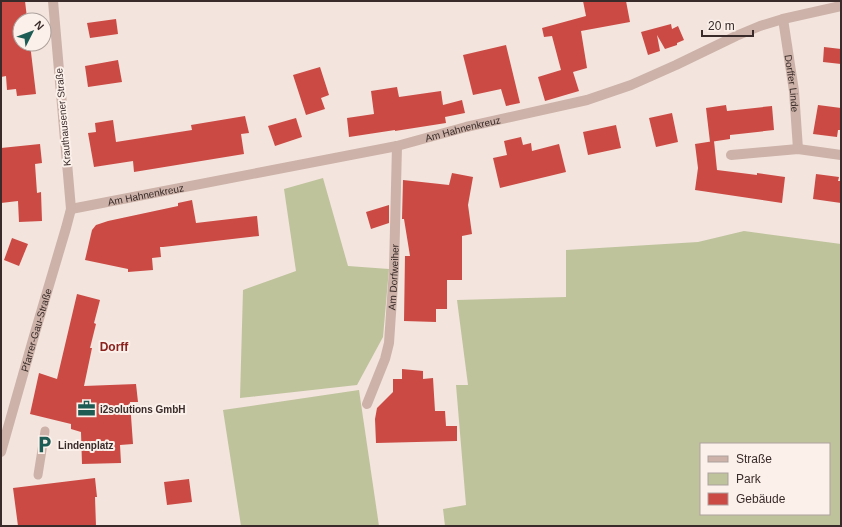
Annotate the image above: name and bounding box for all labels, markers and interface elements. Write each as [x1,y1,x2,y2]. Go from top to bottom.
north arrow [12,12,52,52]
scale bar [702,12,753,38]
text: N [32,18,47,32]
text: 20 m [708,19,735,33]
street label: Dorffer Linde [783,54,801,113]
street label: Krauthausener Straße [53,67,73,166]
street label: Am Hahnenkreuz [424,114,501,144]
street label: Am Hahnenkreuz [107,182,185,207]
street label: Am Dorfweiher [386,243,400,311]
street label: Pfarrer-Gau-Straße [19,287,53,373]
district label: Dorff [100,340,129,354]
office icon: i2solutions GmbH [77,399,97,419]
place label: i2solutions GmbH [100,404,186,415]
parking icon: Lindenplatz [35,435,55,455]
place label: Lindenplatz [58,440,114,451]
legend [700,443,830,515]
text: Straße [736,452,772,466]
text: Park [736,472,762,486]
text: Gebäude [736,492,786,506]

